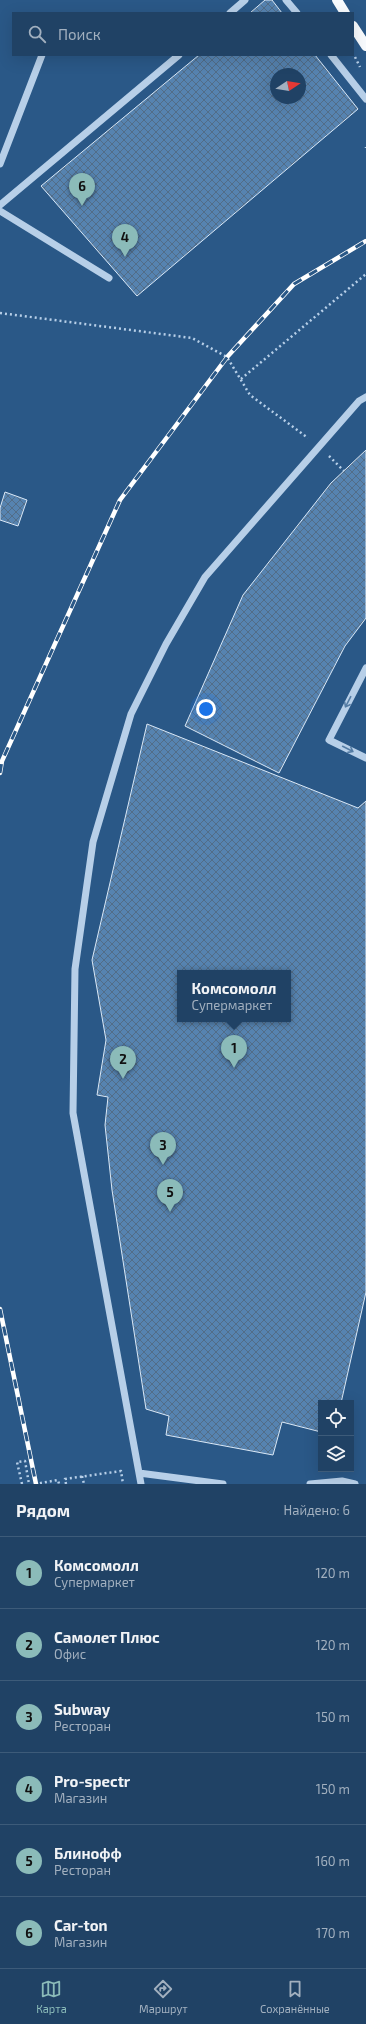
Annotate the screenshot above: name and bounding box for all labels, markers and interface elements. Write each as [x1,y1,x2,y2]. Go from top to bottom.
search box [12,12,354,56]
icon: search [26,23,48,45]
text: Поиск [58,25,101,43]
north arrow [270,68,306,104]
pin: 6 [69,173,95,206]
pin: 4 [112,224,138,257]
one-way arrow [344,696,352,708]
your location [196,699,216,719]
one-way arrow [341,746,353,753]
popup [177,970,291,1022]
text: Комсомолл [192,979,276,997]
text: Супермаркет [192,997,272,1013]
pin: 1 [221,1035,247,1068]
pin: 2 [110,1046,136,1079]
pin: 3 [150,1132,176,1165]
pin: 5 [157,1179,183,1212]
map controls [318,1400,354,1472]
button: locate [318,1400,354,1436]
button: layers [318,1436,354,1472]
text: Рядом [16,1500,70,1520]
text: Найдено: 6 [284,1502,350,1518]
text: Комсомолл [54,1556,139,1574]
text: 1 [26,1565,32,1581]
text: 120 m [315,1565,350,1581]
text: Супермаркет [54,1574,135,1590]
text: Самолет Плюс [54,1628,160,1646]
text: 2 [25,1637,33,1653]
text: 120 m [315,1637,350,1653]
text: Офис [54,1646,86,1662]
text: Subway [54,1700,110,1718]
text: 3 [25,1709,33,1725]
text: 150 m [316,1709,350,1725]
text: Ресторан [54,1718,111,1734]
text: Pro-spectr [54,1772,130,1790]
text: 4 [25,1781,33,1797]
text: 150 m [316,1781,350,1797]
text: Магазин [54,1790,107,1806]
text: Блинофф [54,1844,122,1862]
text: 5 [25,1853,33,1869]
text: 160 m [315,1853,350,1869]
text: Ресторан [54,1862,111,1878]
text: Car-ton [54,1916,108,1934]
text: 6 [25,1925,33,1941]
text: 170 m [316,1925,350,1941]
text: Магазин [54,1934,107,1950]
tab: Карта [36,1978,67,2015]
tab: Маршрут [139,1978,188,2015]
tab: Сохранённые [260,1978,330,2015]

